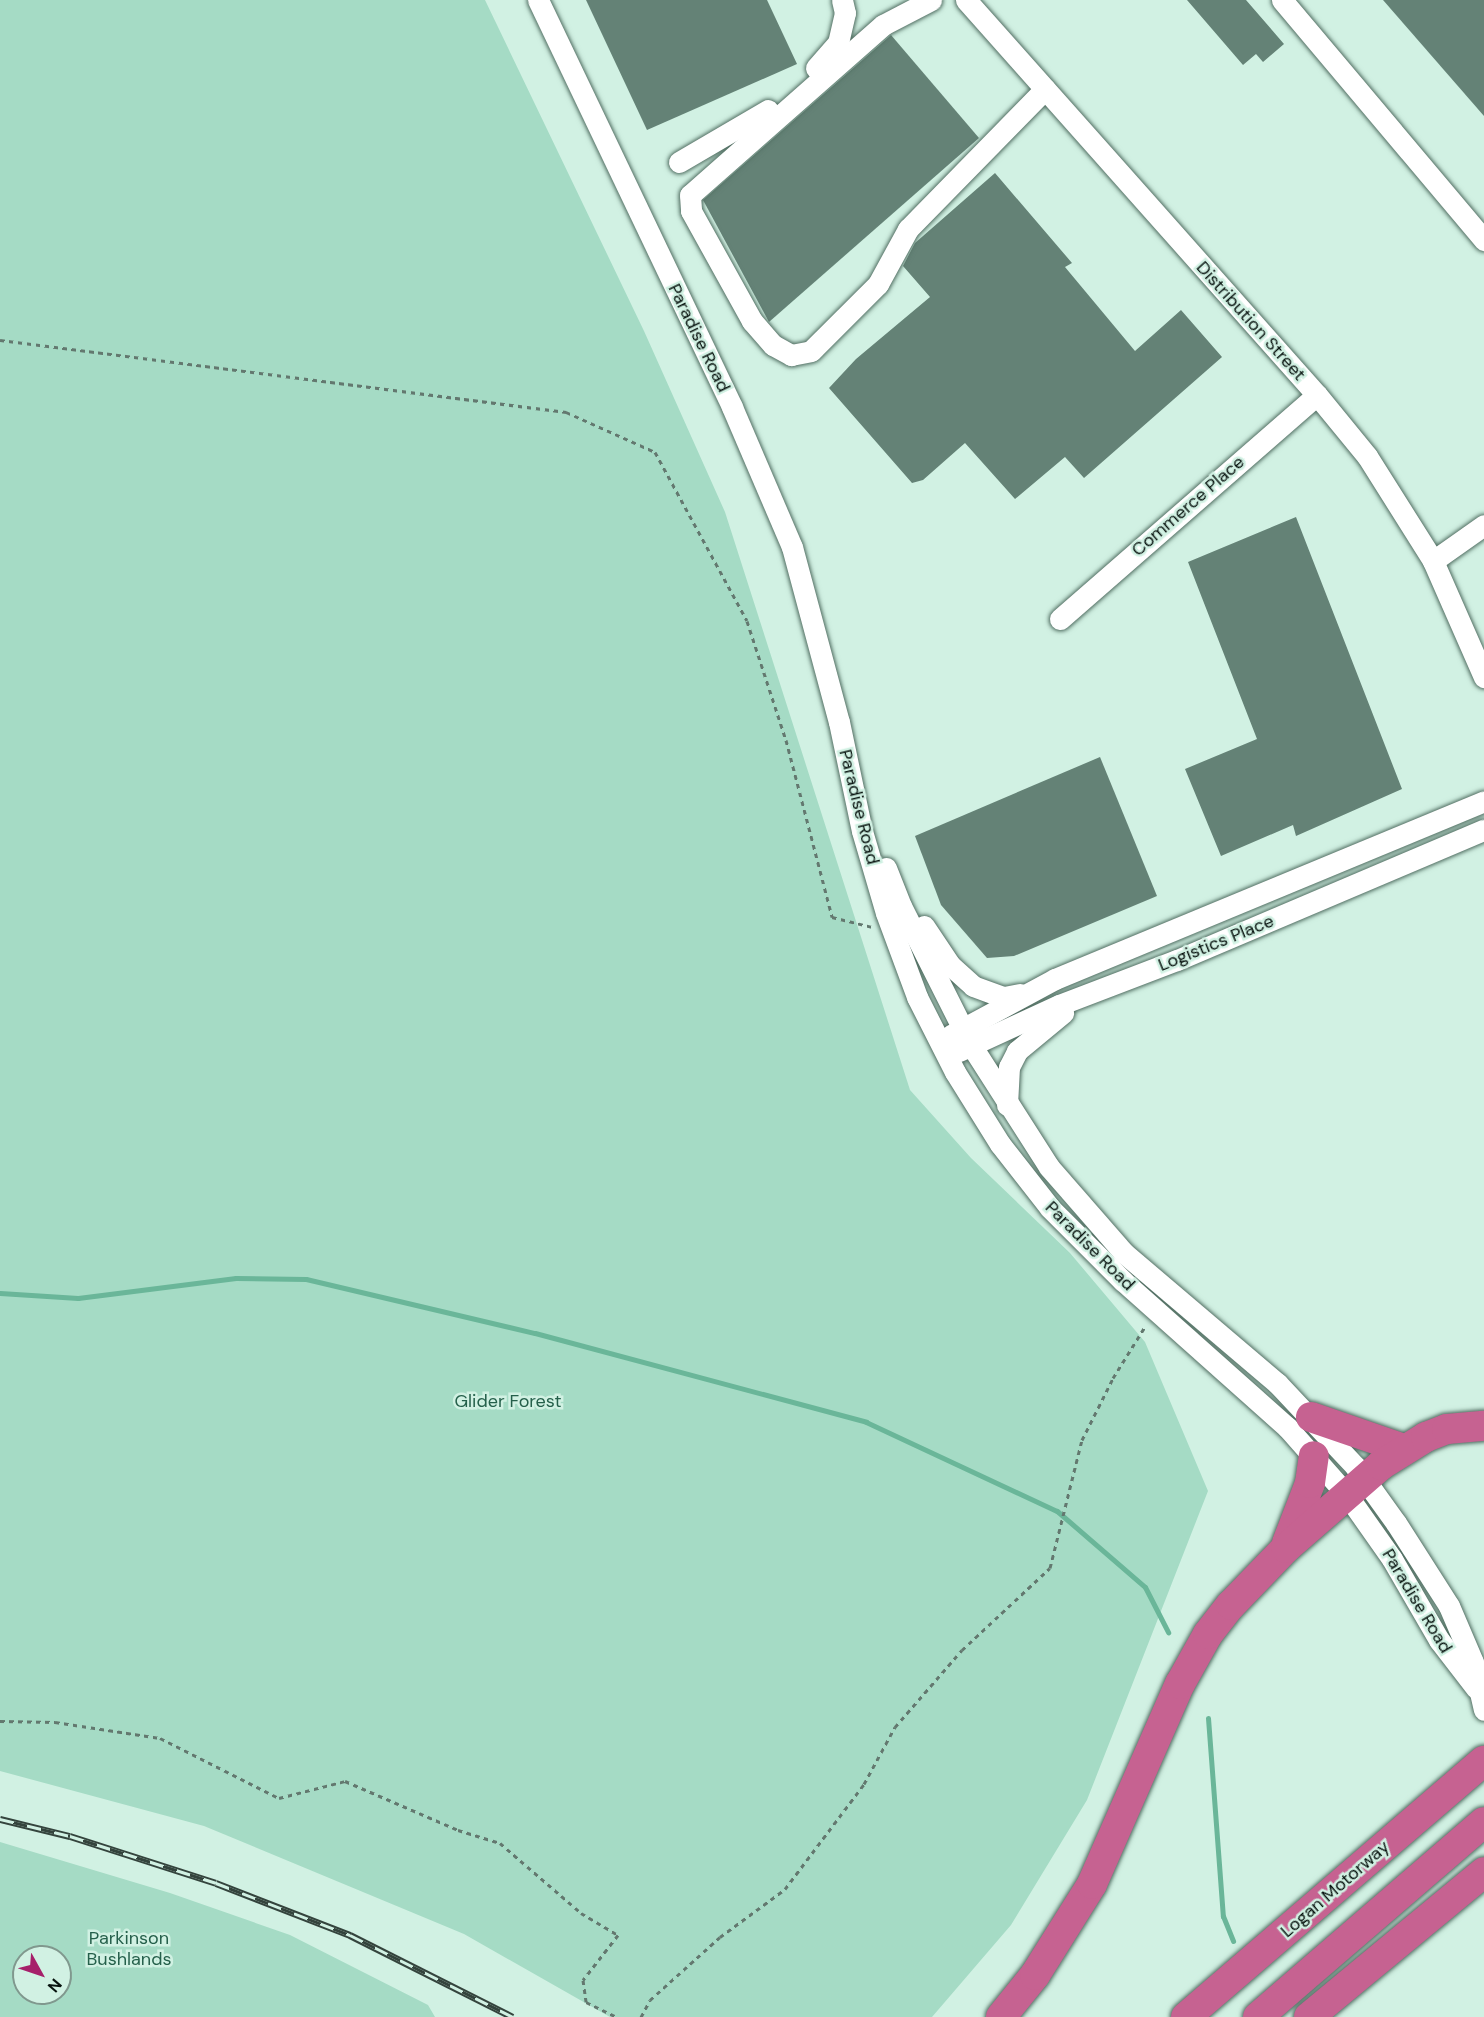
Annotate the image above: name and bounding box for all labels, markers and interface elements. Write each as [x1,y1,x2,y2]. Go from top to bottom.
street label: Distribution Street [1192,257,1310,385]
street label: Paradise Road [663,280,735,396]
street label: Commerce Place [1127,451,1249,561]
street label: Paradise Road [834,747,884,867]
street label: Logistics Place [1155,910,1277,976]
street label: Paradise Road [1041,1197,1139,1295]
park label: Glider Forest [454,1390,562,1412]
street label: Paradise Road [1377,1545,1457,1657]
street label: Logan Motorway [1276,1836,1394,1942]
park label: Parkinson Bushlands [86,1928,172,1970]
north arrow [12,1945,72,2005]
text: N [43,1974,66,1997]

